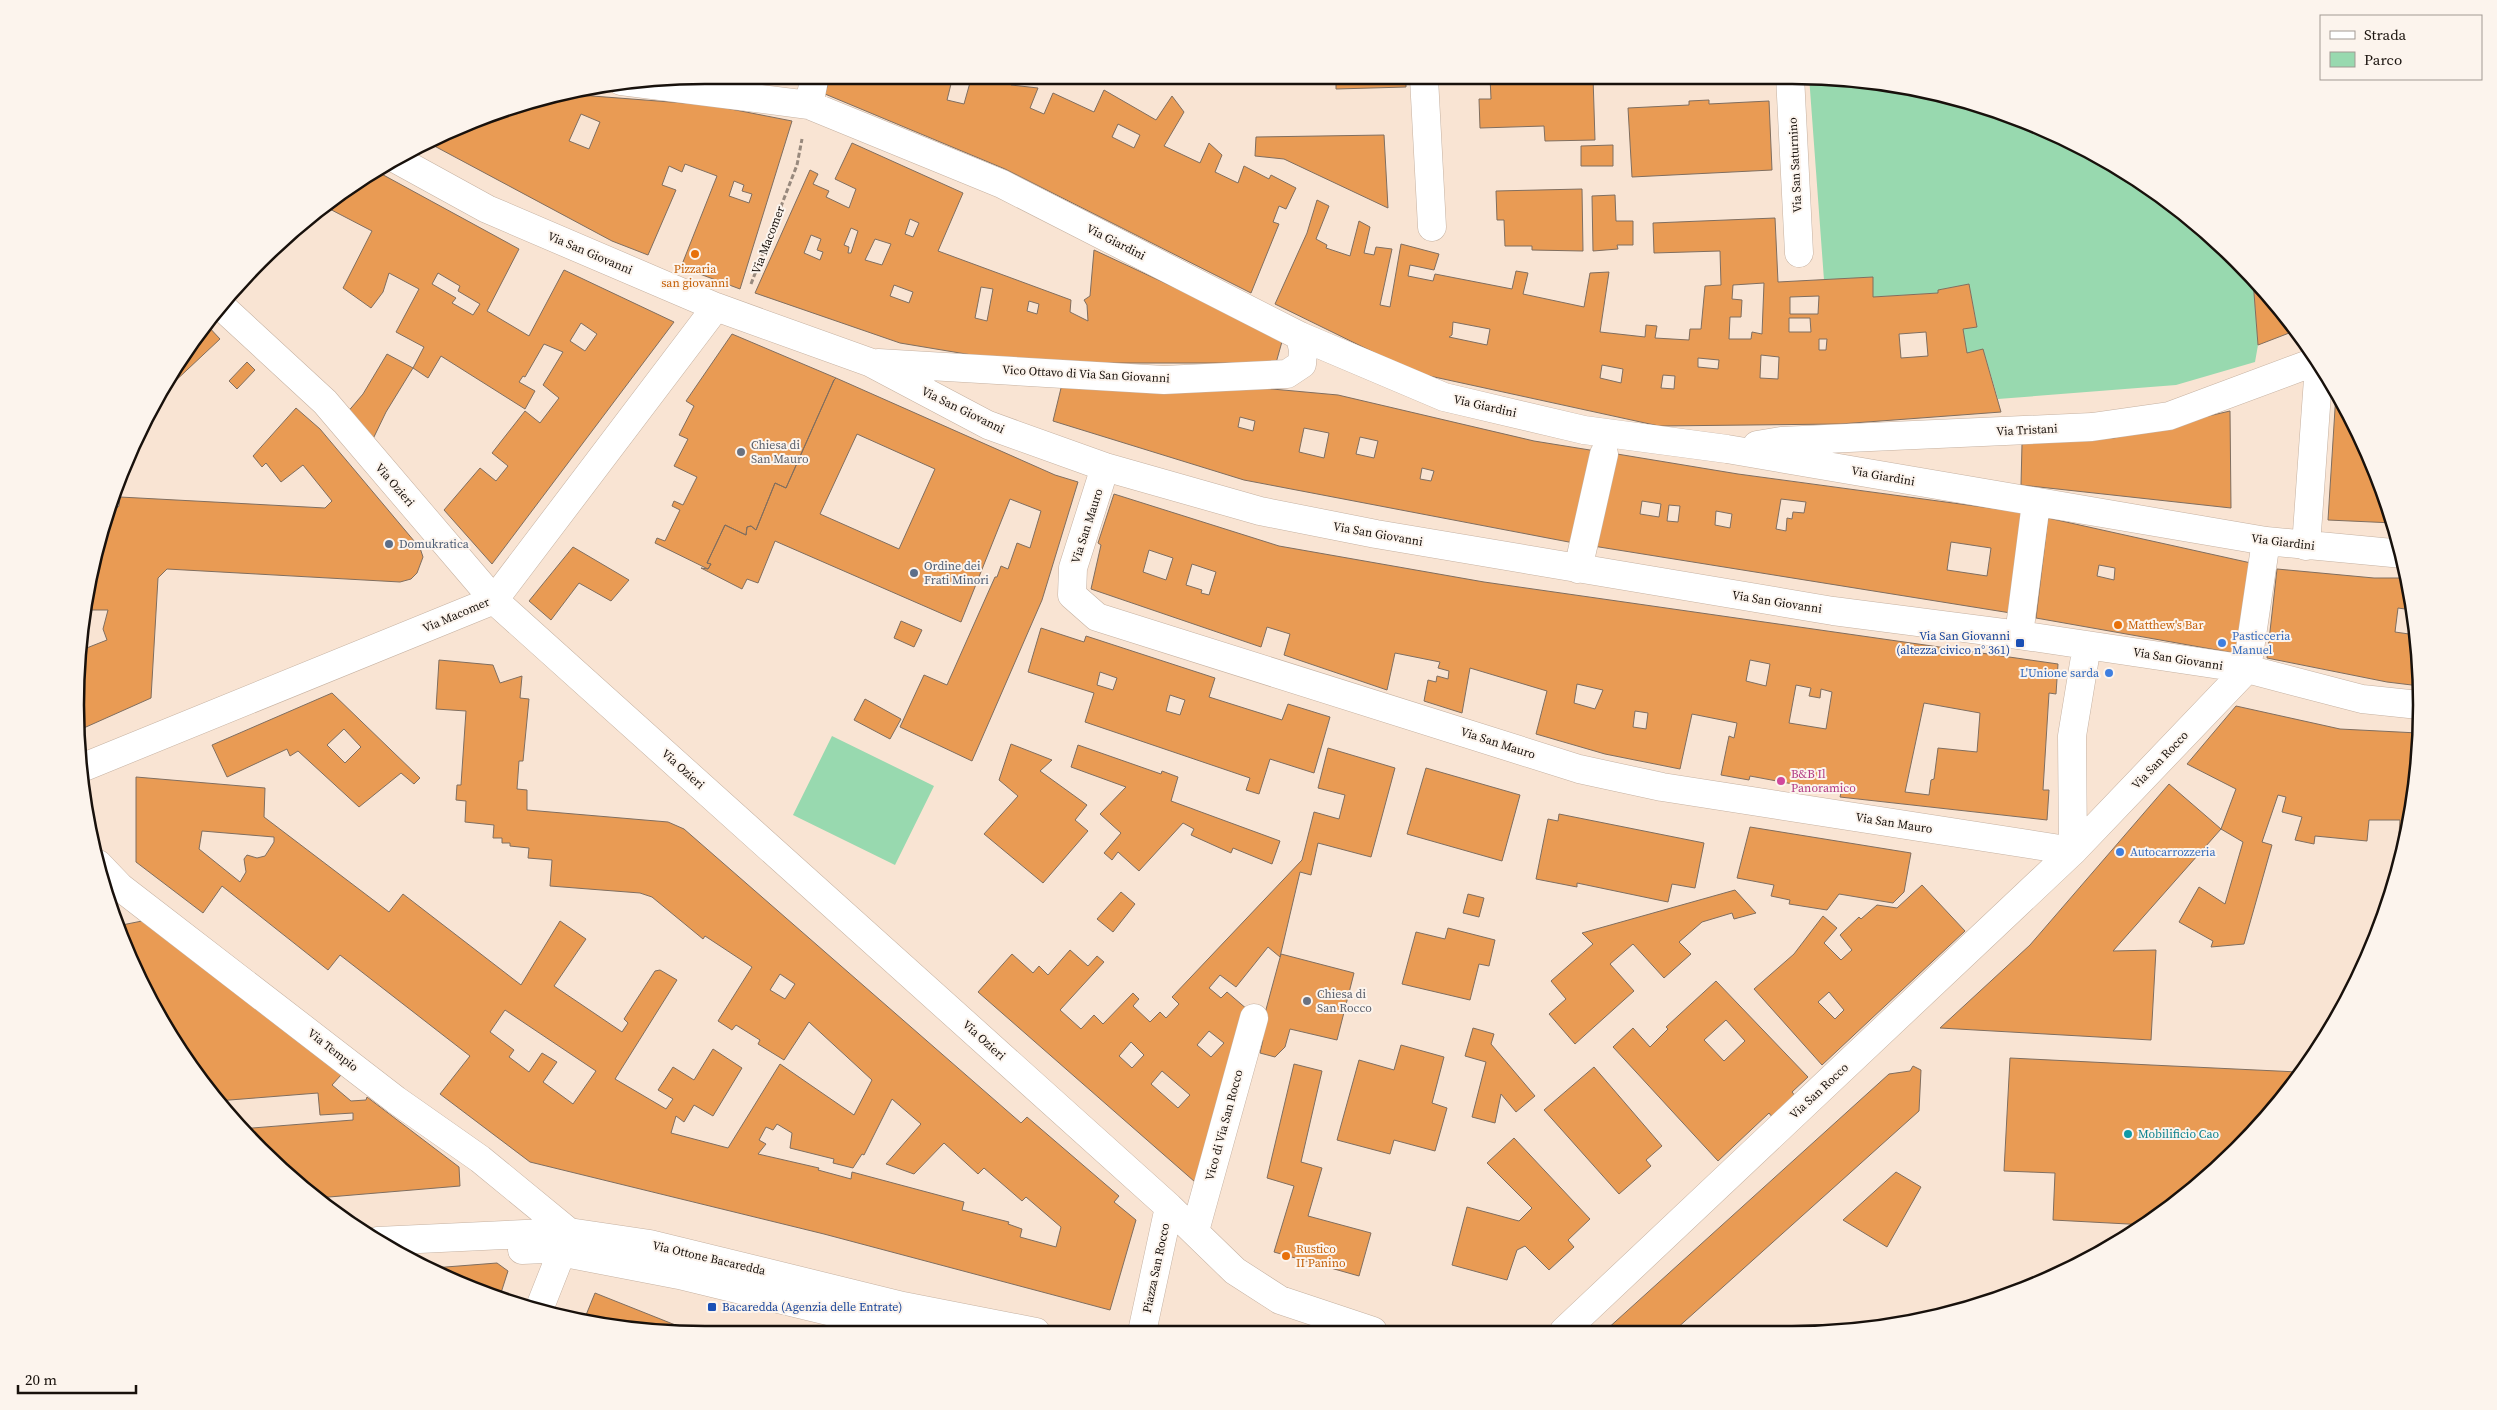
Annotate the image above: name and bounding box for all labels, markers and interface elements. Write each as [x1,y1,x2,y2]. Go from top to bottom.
legend [2320,15,2482,80]
text: Strada [2364,24,2407,45]
text: Parco [2364,49,2402,70]
street label: Via San Saturnino [1784,117,1805,213]
street label: Via Macomer [748,204,788,276]
street label: Via Giardini [1084,220,1149,264]
street label: Via San Giovanni [545,228,635,278]
marker: Pizzaria san giovanni [689,248,701,260]
place label: Pizzaria san giovanni [661,261,729,291]
street label: Vico Ottavo di Via San Giovanni [1002,362,1171,386]
street label: Via San Giovanni [919,383,1008,437]
street label: Via Giardini [1452,391,1518,421]
street label: Via Tristani [1996,420,2059,440]
place label: Chiesa di San Mauro [751,437,809,467]
marker: Chiesa di San Mauro [735,446,747,458]
street label: Via Ozieri [372,460,419,510]
street label: Via Giardini [1850,463,1916,490]
street label: Via San Mauro [1067,486,1107,565]
street label: Via San Giovanni [1332,518,1425,550]
street label: Via Giardini [2250,530,2316,554]
place label: Domukratica [399,536,470,552]
marker: Domukratica [383,538,395,550]
place label: Ordine dei Frati Minori [924,558,989,588]
marker: Ordine dei Frati Minori [908,567,920,579]
street label: Via San Giovanni [1731,587,1824,617]
street label: Via Macomer [420,594,492,636]
place label: Matthew's Bar [2128,617,2203,633]
marker: Matthew's Bar [2112,619,2124,631]
place label: Via San Giovanni (altezza civico n° 361) [1896,628,2010,658]
place label: Pasticceria Manuel [2232,628,2291,658]
marker: Via San Giovanni (altezza civico n° 361) [2014,637,2026,649]
marker: Pasticceria Manuel [2216,637,2228,649]
street label: Via San Giovanni [2132,644,2225,674]
place label: L'Unione sarda [2020,665,2100,681]
marker: L'Unione sarda [2103,667,2115,679]
street label: Via San Mauro [1459,723,1538,763]
street label: Via San Rocco [2128,727,2192,793]
street label: Via Ozieri [658,745,708,793]
place label: B&B Il Panoramico [1791,766,1856,796]
marker: B&B Il Panoramico [1775,775,1787,787]
street label: Via San Mauro [1854,809,1934,837]
place label: Autocarrozzeria [2130,844,2216,860]
marker: Autocarrozzeria [2114,846,2126,858]
place label: Chiesa di San Rocco [1317,986,1372,1016]
marker: Chiesa di San Rocco [1301,995,1313,1007]
street label: Via Ozieri [959,1016,1009,1064]
street label: Via Tempio [304,1025,362,1075]
street label: Via San Rocco [1786,1059,1852,1122]
street label: Vico di Via San Rocco [1201,1067,1247,1182]
place label: Mobilificio Cao [2138,1126,2219,1142]
marker: Mobilificio Cao [2122,1128,2134,1140]
street label: Piazza San Rocco [1139,1221,1173,1314]
street label: Via Ottone Bacaredda [651,1237,768,1279]
place label: Rustico II Panino [1296,1241,1346,1271]
marker: Rustico II Panino [1280,1250,1292,1262]
place label: Bacaredda (Agenzia delle Entrate) [722,1299,902,1315]
marker: Bacaredda (Agenzia delle Entrate) [706,1301,718,1313]
scale bar [18,1362,135,1394]
text: 20 m [25,1369,57,1390]

